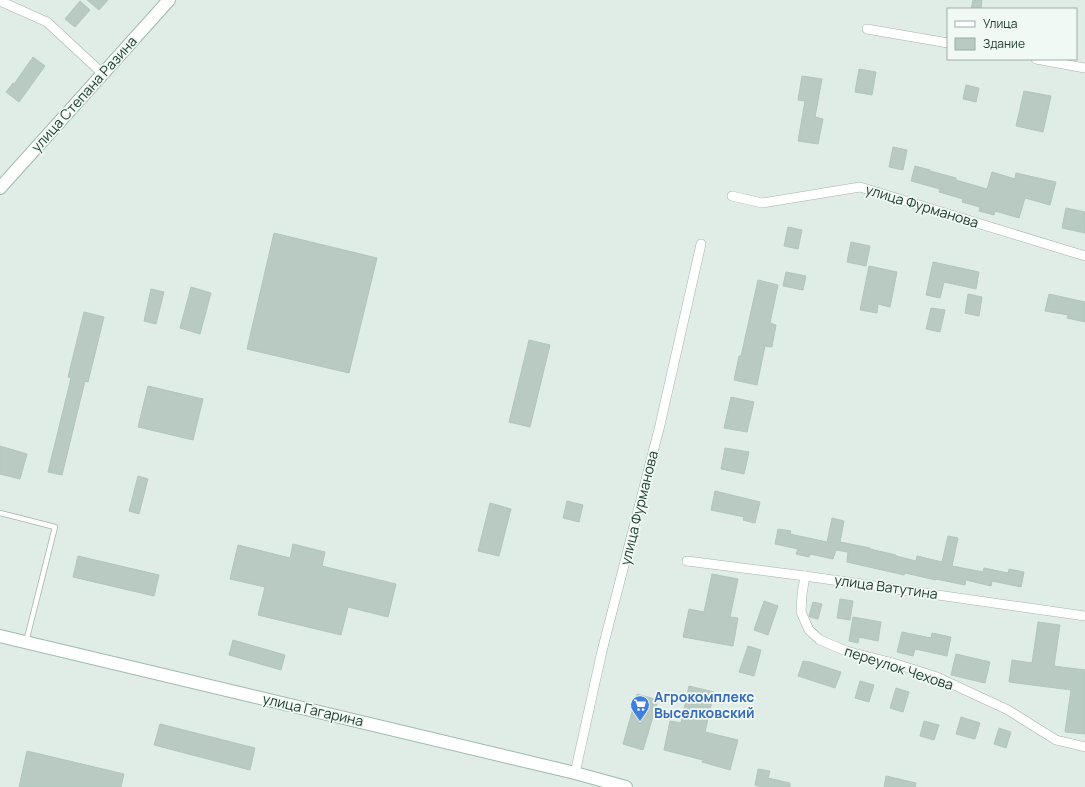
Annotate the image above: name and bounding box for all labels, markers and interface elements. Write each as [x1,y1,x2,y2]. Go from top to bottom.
legend [947,8,1077,60]
text: Улица [983,15,1017,32]
street label: улица Степана Разина [27,32,141,156]
text: Здание [983,35,1025,52]
street label: улица Фурманова [863,179,981,232]
street label: улица Фурманова [615,449,662,567]
street label: улица Ватутина [833,570,939,603]
street label: переулок Чехова [842,641,956,694]
place label: Агрокомплекс Выселковский [654,687,755,722]
street label: улица Гагарина [261,689,365,730]
supermarket icon: Агрокомплекс Выселковский [629,694,651,722]

